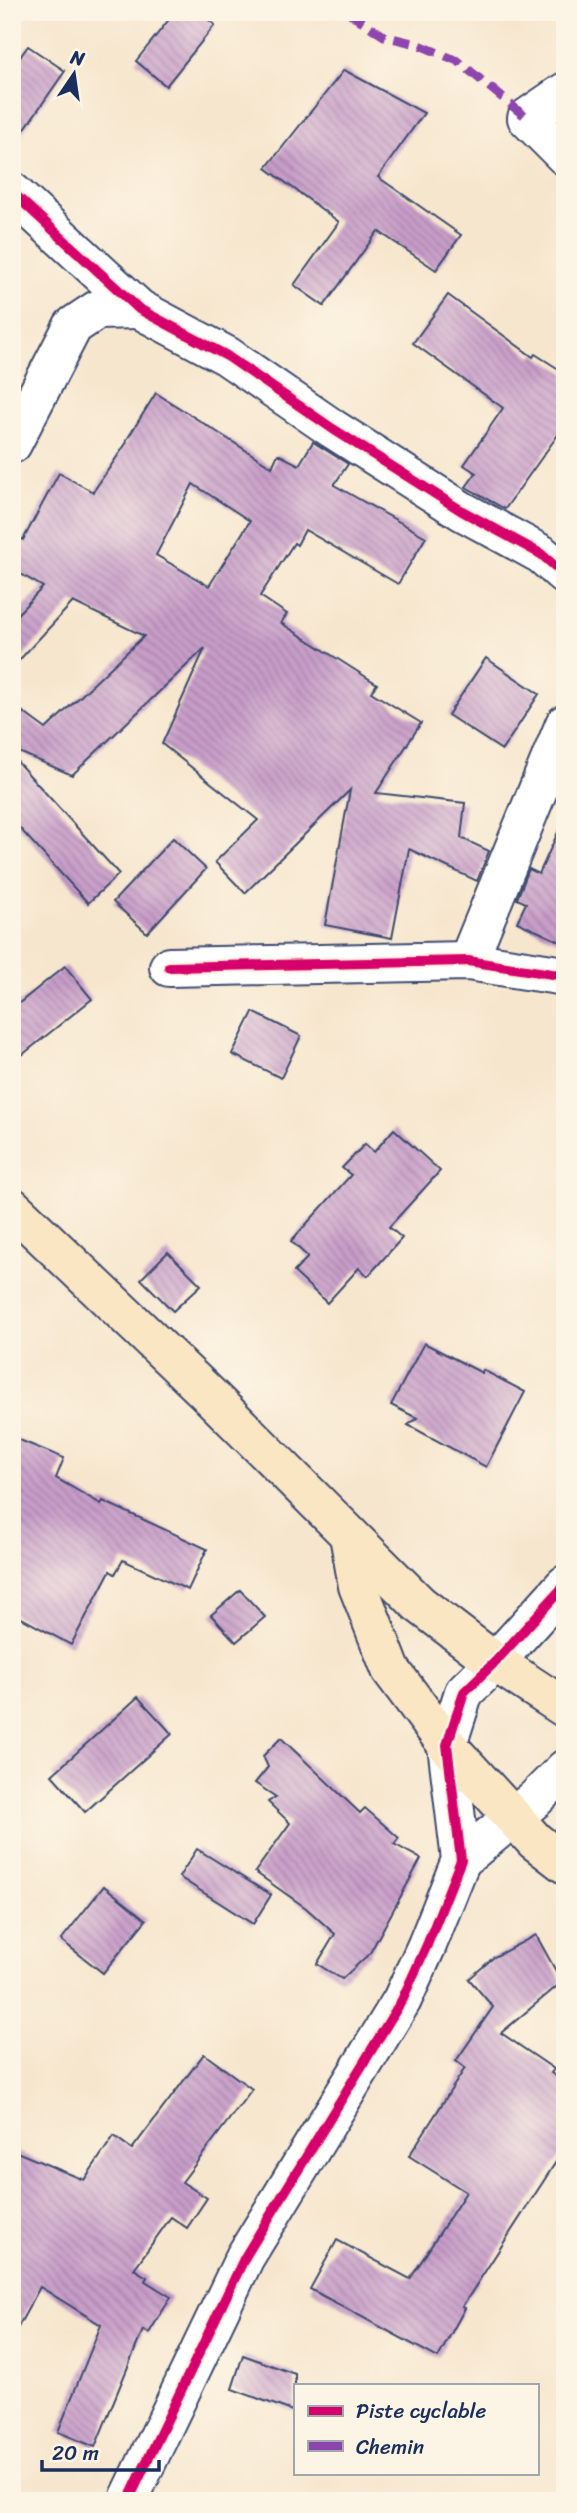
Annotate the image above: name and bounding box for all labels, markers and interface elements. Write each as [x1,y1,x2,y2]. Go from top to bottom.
north arrow [38,38,108,108]
text: N [67,40,89,76]
legend [294,2384,538,2474]
text: Piste cyclable [356,2392,487,2430]
text: Chemin [356,2428,424,2466]
scale bar [42,2429,159,2473]
text: 20 m [52,2434,99,2472]

